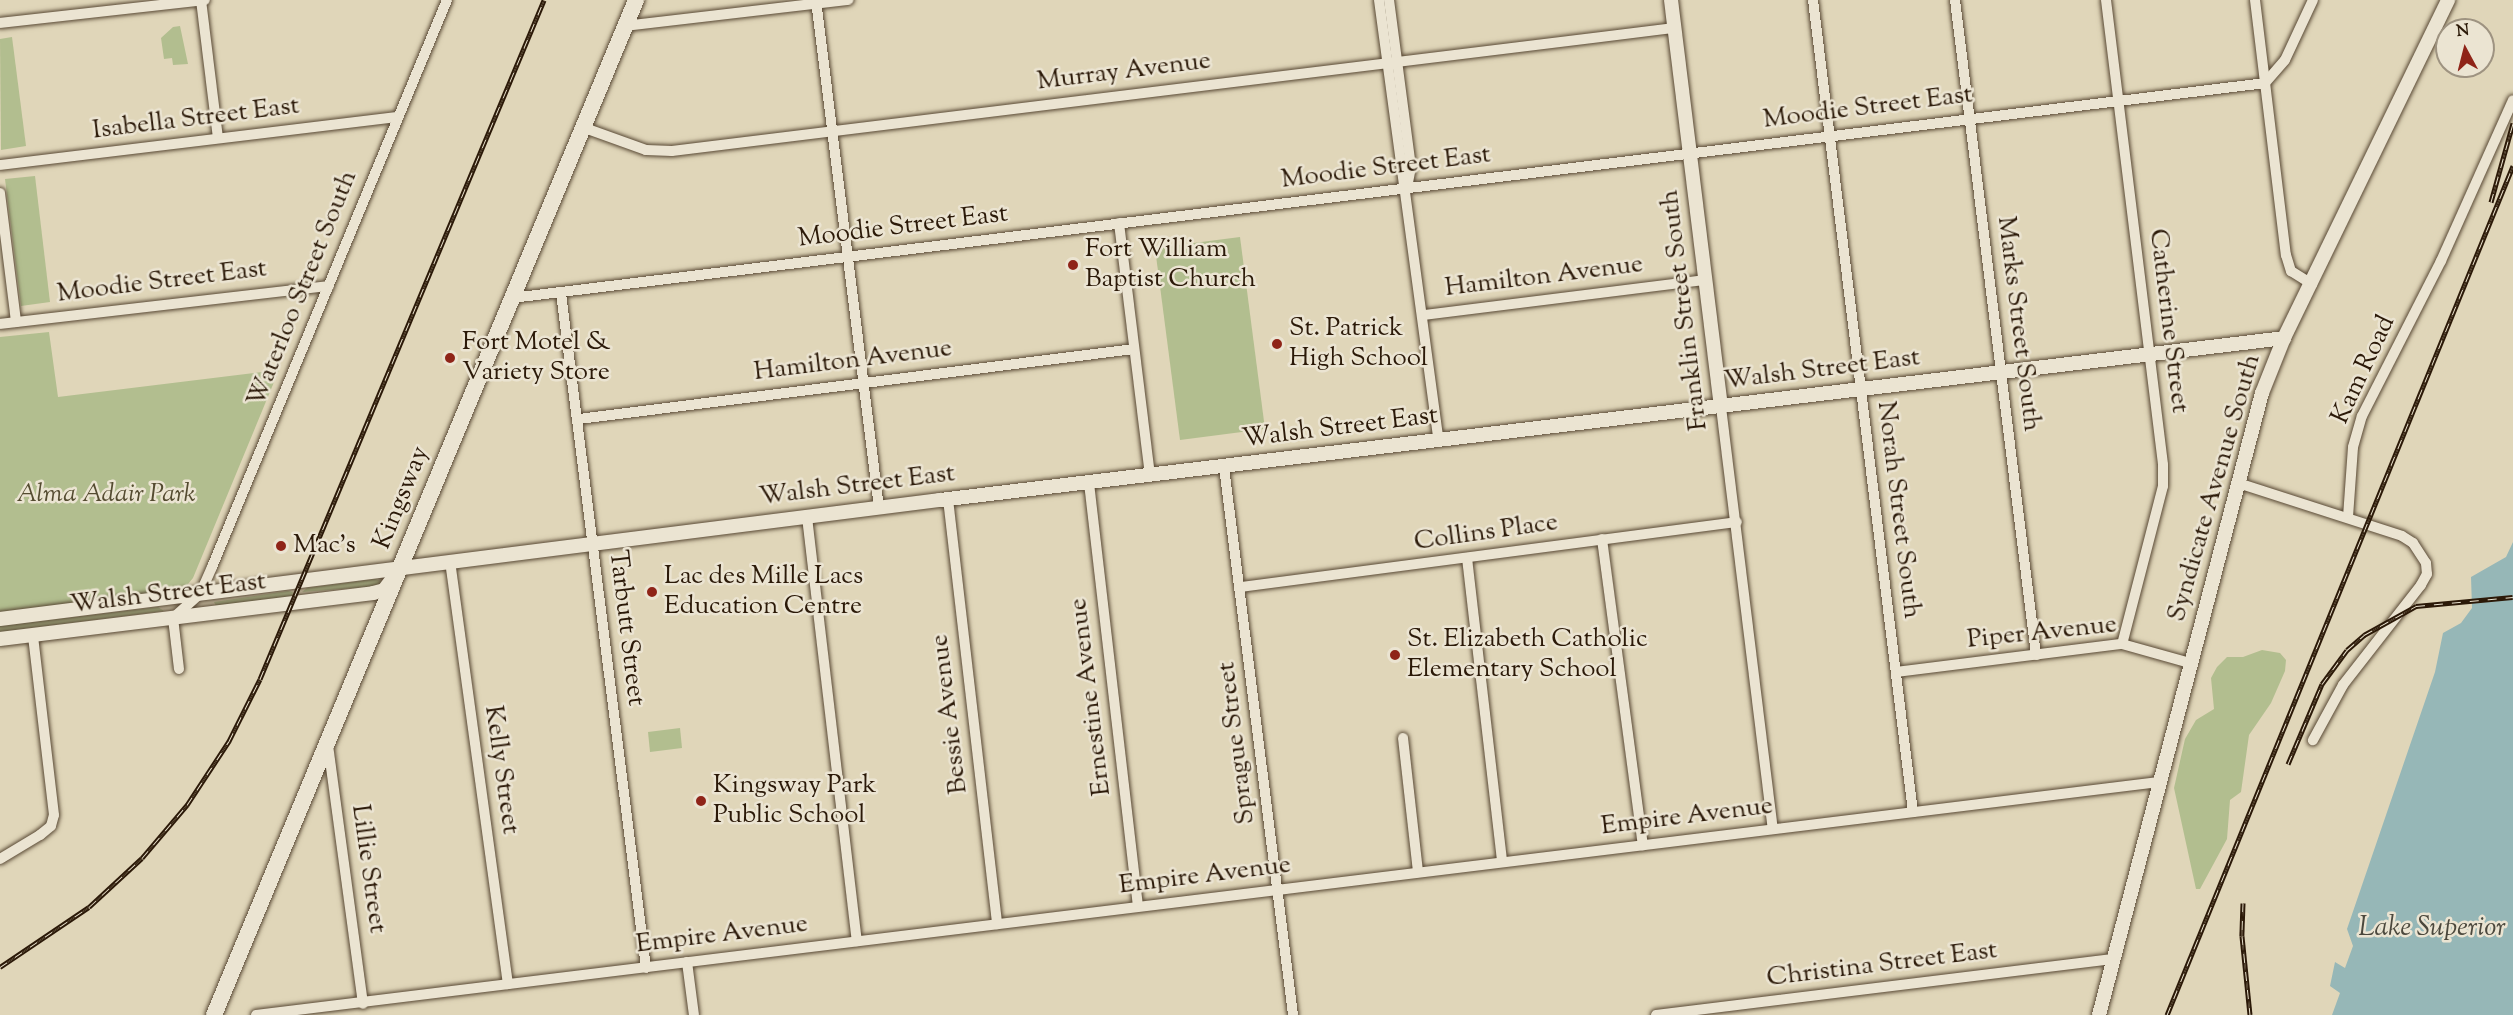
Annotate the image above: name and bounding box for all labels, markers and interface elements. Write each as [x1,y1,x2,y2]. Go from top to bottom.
north arrow [2435,18,2495,78]
text: N [2455,19,2471,44]
street label: Murray Avenue [1035,46,1213,98]
street label: Moodie Street East [1761,80,1975,136]
street label: Isabella Street East [91,91,301,147]
street label: Moodie Street East [1279,140,1493,196]
street label: Waterloo Street South [241,166,365,412]
street label: Franklin Street South [1655,188,1715,432]
street label: Moodie Street East [796,199,1010,255]
street label: Marks Street South [1989,215,2047,433]
street label: Catherine Street [2141,227,2195,415]
place label: Fort William Baptist Church [1085,234,1256,296]
street label: Hamilton Avenue [1443,249,1645,305]
street label: Moodie Street East [55,254,269,310]
marker: Fort William Baptist Church [1066,258,1080,272]
street label: Kam Road [2325,311,2403,429]
place label: St. Patrick High School [1289,313,1428,374]
place label: Fort Motel & Variety Store [462,327,610,388]
street label: Hamilton Avenue [752,333,954,389]
marker: St. Patrick High School [1270,337,1284,351]
street label: Walsh Street East [1722,343,1922,397]
marker: Fort Motel & Variety Store [443,351,457,365]
street label: Syndicate Avenue South [2162,351,2268,625]
street label: Norah Street South [1869,400,1927,620]
street label: Walsh Street East [1240,401,1440,455]
street label: Kingsway [367,442,437,554]
street label: Walsh Street East [757,459,957,513]
park label: Alma Adair Park [17,479,195,511]
street label: Collins Place [1412,507,1560,559]
place label: Mac's [293,530,356,562]
marker: Mac's [274,539,288,553]
street label: Tarbutt Street [601,548,651,708]
place label: Lac des Mille Lacs Education Centre [664,561,863,622]
street label: Walsh Street East [68,567,268,621]
marker: Lac des Mille Lacs Education Centre [645,585,659,599]
street label: Ernestine Avenue [1063,596,1119,798]
street label: Piper Avenue [1966,610,2118,656]
place label: St. Elizabeth Catholic Elementary School [1407,624,1648,686]
street label: Bessie Avenue [925,632,975,796]
marker: St. Elizabeth Catholic Elementary School [1388,648,1402,662]
street label: Sprague Street [1212,660,1262,826]
street label: Kelly Street [477,704,525,836]
place label: Kingsway Park Public School [713,770,876,832]
street label: Empire Avenue [1599,791,1775,843]
marker: Kingsway Park Public School [694,794,708,808]
street label: Lillie Street [344,803,392,935]
street label: Empire Avenue [1117,850,1293,902]
street label: Empire Avenue [634,909,810,961]
water label: Lake Superior [2358,913,2506,945]
street label: Christina Street East [1765,935,1999,995]

